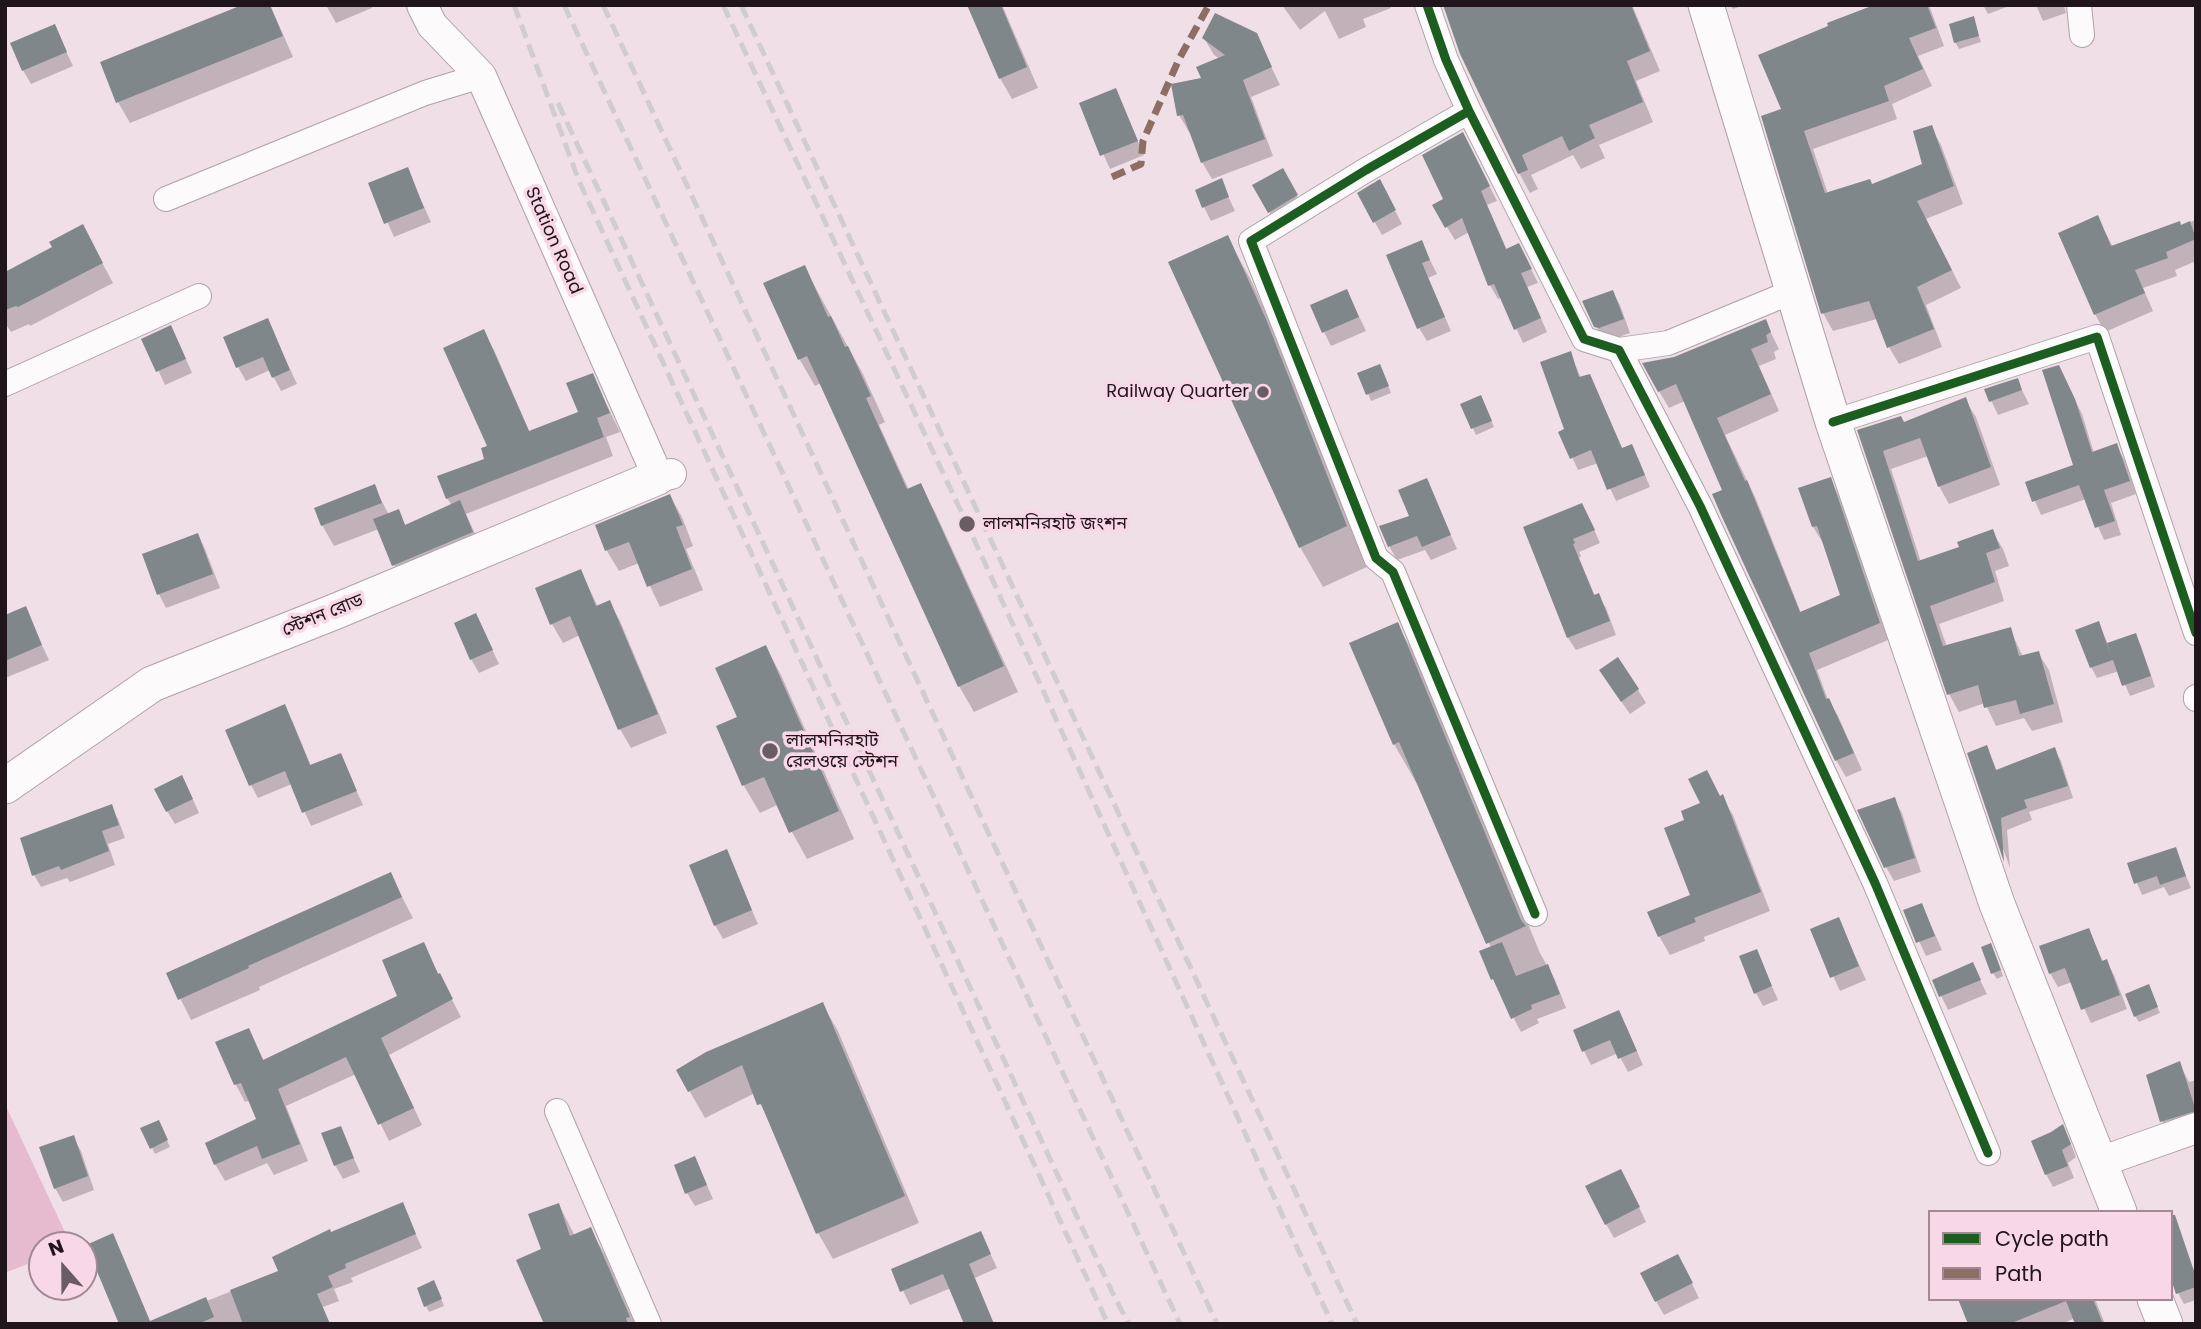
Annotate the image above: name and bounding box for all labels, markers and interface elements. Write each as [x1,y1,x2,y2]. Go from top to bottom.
street label: Station Road [520,184,586,298]
place label: Railway Quarter [1106,381,1249,403]
marker: Railway Quarter [1255,384,1271,400]
place label: লালমনিরহাট জংশন [983,513,1127,535]
marker: লালমনিরহাট জংশন [957,514,977,534]
street label: স্টেশন রোড [279,590,367,642]
place label: লালমনিরহাট রেলওয়ে স্টেশন [786,730,898,772]
marker: লালমনিরহাট রেলওয়ে স্টেশন [760,741,780,761]
legend [1928,1210,2173,1301]
text: Cycle path [1995,1224,2109,1253]
north arrow [28,1231,98,1301]
text: N [44,1233,68,1263]
text: Path [1995,1259,2042,1288]

